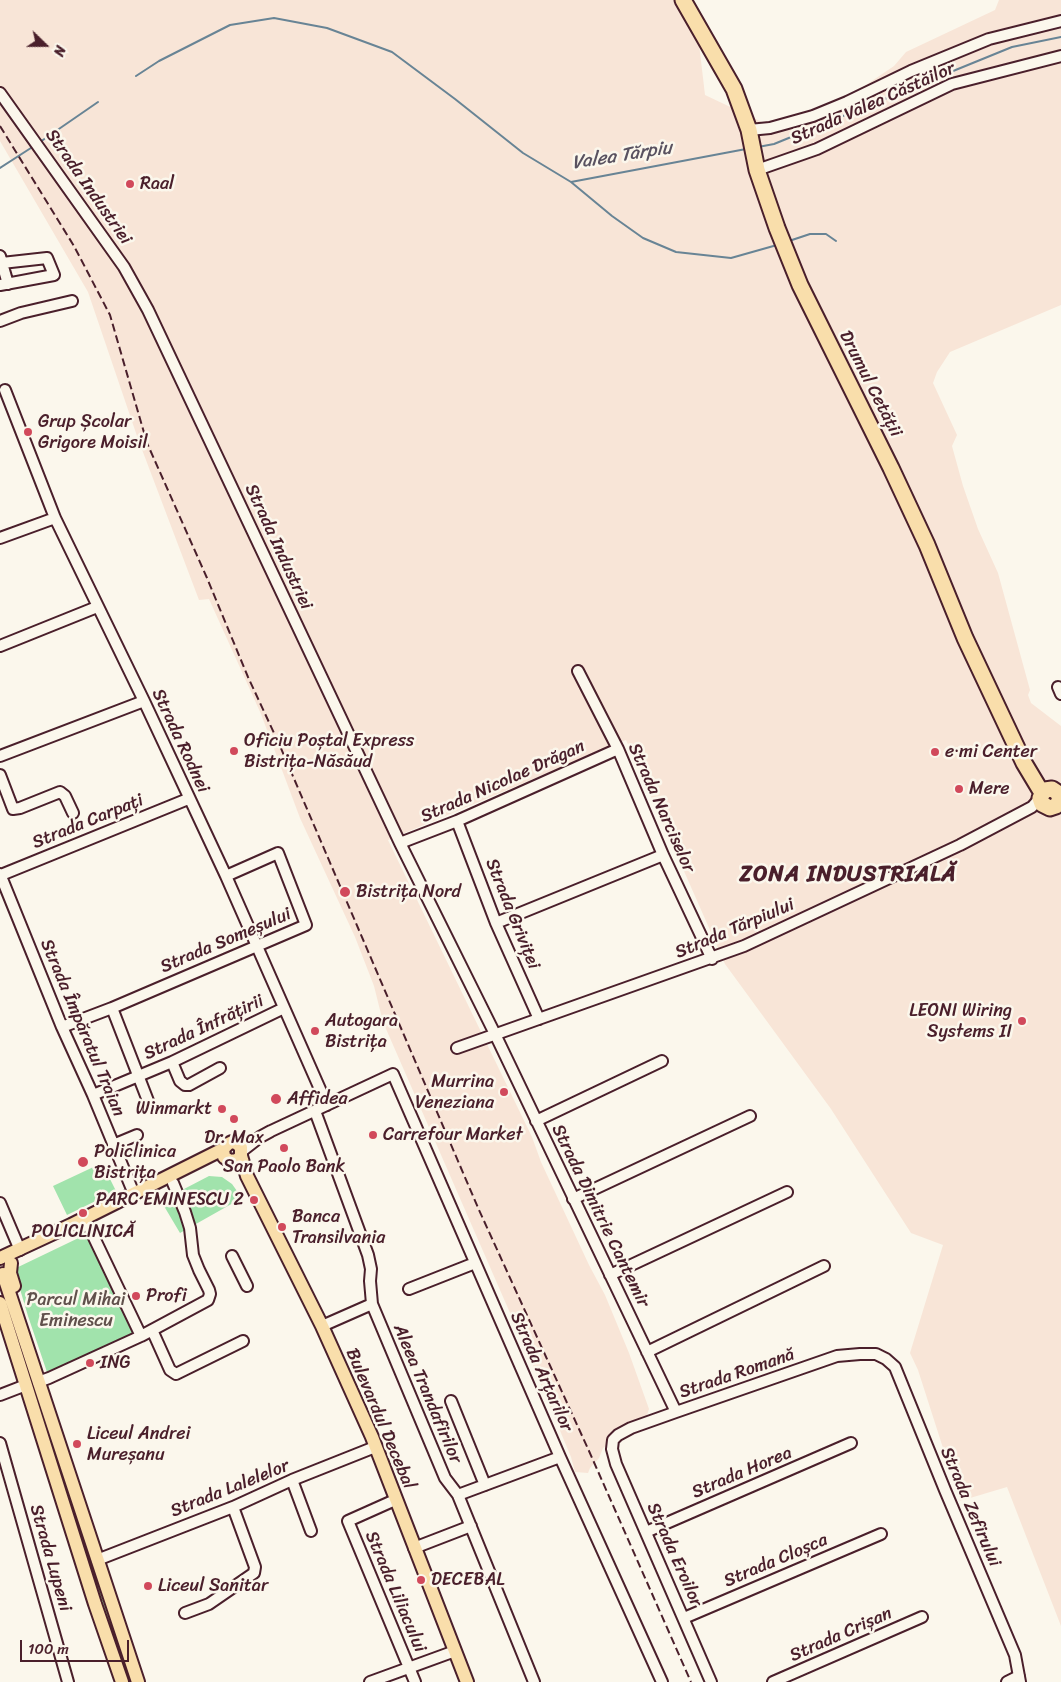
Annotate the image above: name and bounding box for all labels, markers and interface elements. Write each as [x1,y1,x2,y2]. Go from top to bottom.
north arrow [20,20,70,70]
text: N [46,42,73,60]
street label: Strada Valea Căstăilor [788,58,958,150]
street label: Strada Industriei [40,125,136,249]
water label: Valea Tărpiu [570,137,674,175]
place label: Raal [140,173,174,195]
marker: Raal [124,178,136,190]
street label: Drumul Cetății [834,327,906,441]
place label: Grup Școlar Grigore Moisil [38,411,148,454]
marker: Grup Școlar Grigore Moisil [22,426,34,438]
street label: Strada Industriei [239,481,317,613]
street label: Strada Rodnei [146,686,214,796]
place label: Oficiu Poștal Express Bistrița-Năsăud [244,730,414,772]
street label: Strada Nicolae Drăgan [418,736,588,828]
street label: Strada Narciselor [623,740,699,876]
place label: e·mi Center [945,741,1037,763]
marker: Oficiu Poștal Express Bistrița-Năsăud [228,745,240,757]
marker: e·mi Center [929,746,941,758]
place label: Mere [969,778,1010,800]
marker: Mere [953,783,965,795]
street label: Strada Carpați [29,790,147,854]
street label: Strada Griviței [480,856,544,972]
district label: ZONA INDUSTRIALĂ [739,862,957,888]
place label: Bistrița Nord [356,881,461,903]
marker: Bistrița Nord [338,885,352,899]
street label: Strada Tărpiului [672,894,798,964]
street label: Strada Someșului [157,904,295,978]
street label: Strada Împăratul Traian [35,936,129,1120]
street label: Strada Înfrățirii [141,991,267,1065]
place label: LEONI Wiring Systems II [909,1000,1012,1042]
place label: Autogara Bistrița [325,1010,398,1052]
marker: LEONI Wiring Systems II [1016,1015,1028,1027]
marker: Autogara Bistrița [309,1025,321,1037]
place label: Murrina Veneziana [415,1071,494,1114]
marker: Murrina Veneziana [498,1086,510,1098]
place label: Affidea [287,1088,347,1110]
marker: Affidea [269,1092,283,1106]
place label: Winmarkt [136,1098,212,1120]
marker: Winmarkt [216,1103,228,1115]
marker: Dr. Max [228,1113,240,1125]
street label: Strada Dimitrie Cantemir [546,1121,654,1311]
place label: Carrefour Market [383,1124,523,1146]
place label: Dr. Max [204,1127,264,1149]
marker: Carrefour Market [367,1129,379,1141]
place label: Policlinica Bistrița [94,1141,176,1184]
marker: San Paolo Bank [278,1142,290,1154]
marker: Policlinica Bistrița [76,1155,90,1169]
place label: San Paolo Bank [223,1156,345,1178]
place label: PARC EMINESCU 2 [96,1189,244,1211]
marker: PARC EMINESCU 2 [248,1194,260,1206]
place label: Banca Transilvania [292,1206,385,1248]
marker: POLICLINICĂ [77,1207,89,1219]
place label: POLICLINICĂ [31,1221,135,1243]
marker: Banca Transilvania [276,1221,288,1233]
place label: Profi [146,1285,187,1307]
park label: Parcul Mihai Eminescu [27,1289,125,1332]
marker: Profi [130,1290,142,1302]
street label: Strada Arțarilor [505,1309,577,1435]
street label: Aleea Trandafirilor [388,1321,466,1467]
street label: Strada Romană [677,1344,797,1404]
street label: Bulevardul Decebal [341,1345,419,1493]
place label: ING [100,1352,131,1374]
marker: ING [84,1357,96,1369]
place label: Liceul Andrei Mureșanu [87,1423,191,1466]
marker: Liceul Andrei Mureșanu [71,1438,83,1450]
street label: Strada Horea [689,1442,795,1504]
street label: Strada Zefirului [935,1444,1005,1570]
street label: Strada Lalelelor [168,1455,292,1523]
street label: Strada Eroilor [641,1500,707,1610]
street label: Strada Lupeni [24,1502,76,1614]
street label: Strada Liliacului [360,1528,430,1656]
street label: Strada Cloșca [721,1529,831,1593]
place label: DECEBAL [431,1569,505,1591]
marker: DECEBAL [415,1574,427,1586]
place label: Liceul Sanitar [158,1575,268,1597]
marker: Liceul Sanitar [142,1580,154,1592]
street label: Strada Crișan [787,1603,895,1667]
scale bar [22,1630,131,1662]
text: 100 m [28,1636,69,1662]

